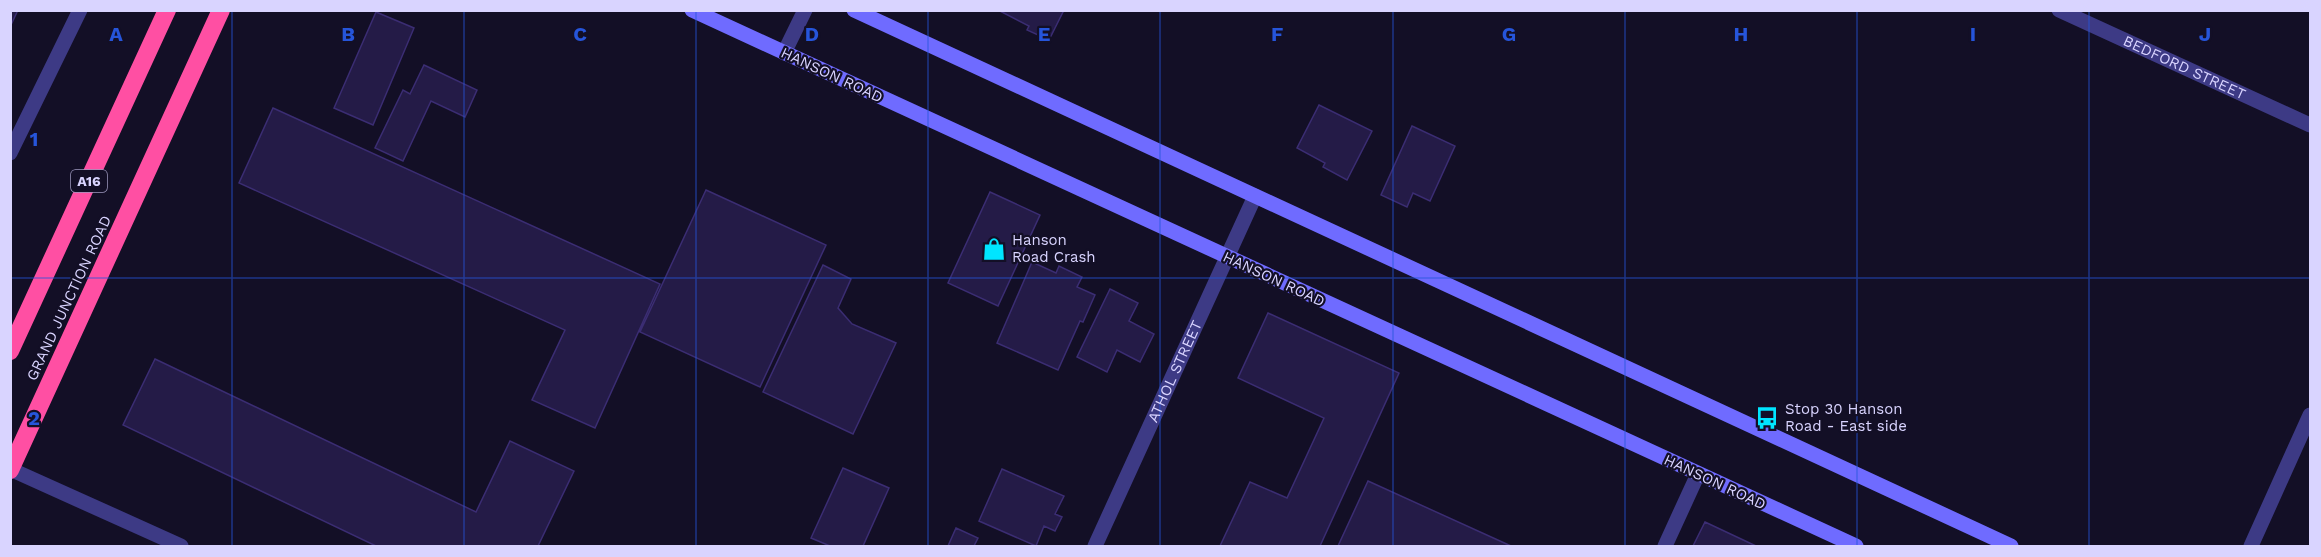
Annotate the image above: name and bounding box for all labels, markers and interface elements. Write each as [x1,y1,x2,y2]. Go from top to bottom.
text: A [109,22,123,46]
text: B [341,22,355,46]
text: C [573,22,587,46]
text: D [805,22,819,46]
text: E [1038,22,1050,46]
text: F [1271,22,1283,46]
text: G [1502,22,1516,46]
text: H [1734,22,1748,46]
text: I [1970,22,1976,46]
text: J [2199,22,2211,46]
street label: BEDFORD STREET [2120,32,2249,103]
street label: HANSON ROAD [778,44,886,106]
text: 1 [30,127,38,151]
road number: A16 [71,170,107,192]
street label: GRAND JUNCTION ROAD [23,213,115,383]
place label: Hanson Road Crash [1012,231,1096,266]
shop icon: Hanson Road Crash [981,236,1007,262]
street label: HANSON ROAD [1220,248,1328,310]
street label: ATHOL STREET [1144,318,1206,425]
place label: Stop 30 Hanson Road - East side [1785,400,1907,435]
bus stop icon: Stop 30 Hanson Road - East side [1754,405,1780,431]
text: 2 [28,406,40,430]
street label: HANSON ROAD [1661,451,1769,513]

